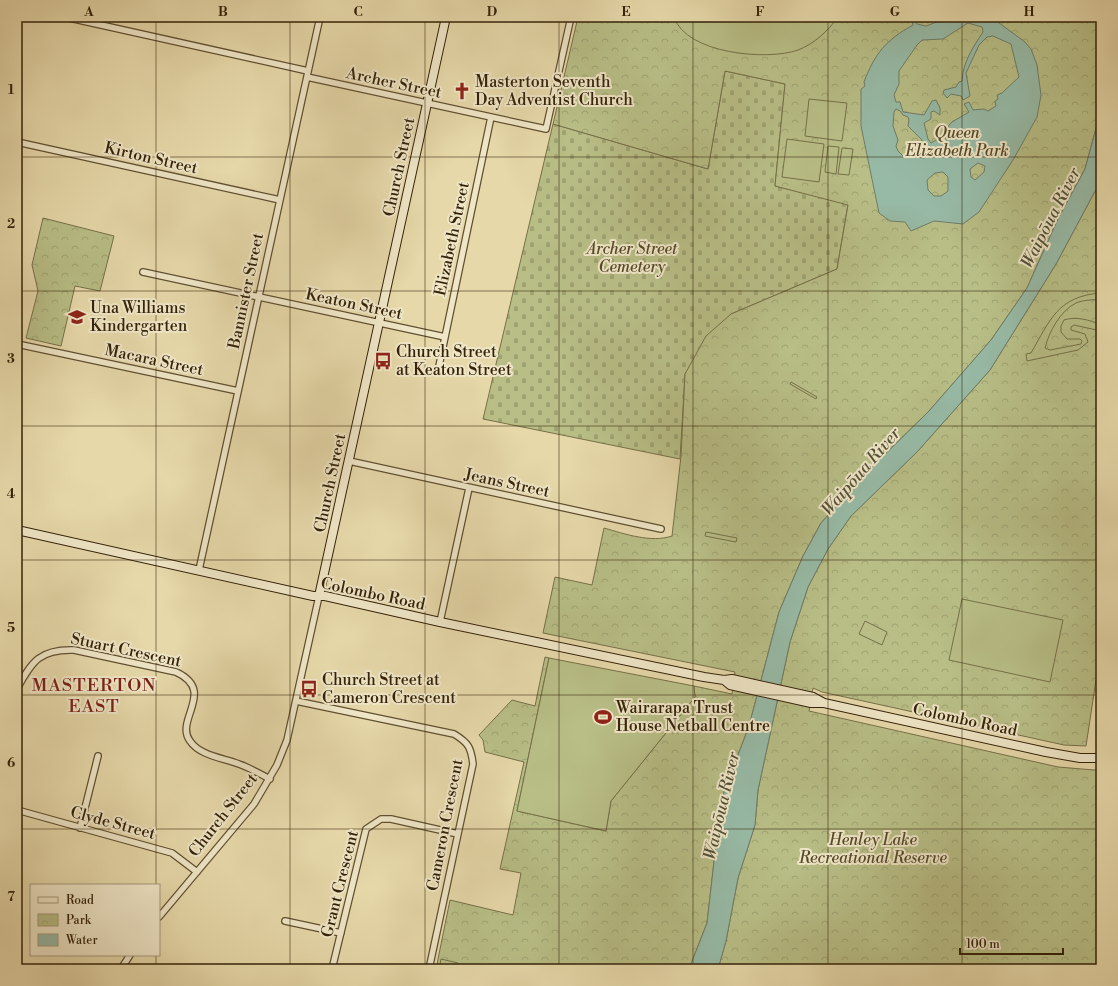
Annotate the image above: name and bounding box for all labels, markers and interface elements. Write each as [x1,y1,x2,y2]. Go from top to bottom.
text: A [83,4,94,20]
text: B [218,4,228,20]
text: C [353,4,363,20]
text: D [487,4,497,20]
text: E [621,4,631,20]
text: F [755,4,765,20]
text: G [890,4,901,20]
text: H [1024,4,1035,20]
street label: Archer Street [344,63,444,103]
place label: Masterton Seventh Day Adventist Church [475,72,633,110]
church icon: Masterton Seventh Day Adventist Church [452,81,472,101]
text: 1 [8,82,15,98]
street label: Church Street [379,115,419,218]
park label: Queen Elizabeth Park [904,123,1009,161]
street label: Kirton Street [102,138,200,179]
water label: Waipōua River [1016,163,1086,272]
street label: Elizabeth Street [430,180,474,298]
text: 2 [7,216,15,232]
street label: Bannister Street [224,231,268,352]
park label: Archer Street Cemetery [585,239,678,277]
street label: Keaton Street [304,284,405,324]
place label: Una Williams Kindergarten [90,298,188,336]
school or university icon: Una Williams Kindergarten [67,307,87,327]
street label: Macara Street [103,340,205,380]
place label: Church Street at Keaton Street [396,342,512,380]
text: 3 [7,351,15,367]
bus stop icon: Church Street at Keaton Street [373,351,393,371]
water label: Waipōua River [817,423,906,521]
street label: Church Street [310,431,350,534]
street label: Jeans Street [462,464,552,502]
text: 4 [7,486,16,502]
street label: Colombo Road [319,573,427,615]
text: 5 [7,620,15,636]
street label: Stuart Crescent [69,629,183,672]
place label: Church Street at Cameron Crescent [322,670,456,708]
district label: MASTERTON EAST [32,674,156,718]
bus stop icon: Church Street at Cameron Crescent [299,679,319,699]
place label: Wairarapa Trust House Netball Centre [615,698,770,736]
street label: Colombo Road [911,699,1019,741]
sports icon: Wairarapa Trust House Netball Centre [593,707,613,727]
water label: Waipōua River [699,749,745,862]
text: 6 [7,755,15,771]
street label: Cameron Crescent [422,757,468,893]
street label: Church Street [184,769,262,861]
street label: Clyde Street [68,802,158,844]
street label: Grant Crescent [317,828,363,940]
park label: Henley Lake Recreational Reserve [798,830,948,868]
legend [30,884,160,956]
text: 7 [7,889,15,905]
text: Road [66,893,94,908]
text: Park [66,913,92,928]
scale bar [960,930,1063,956]
text: Water [65,933,98,948]
text: 100 m [966,937,1000,952]

